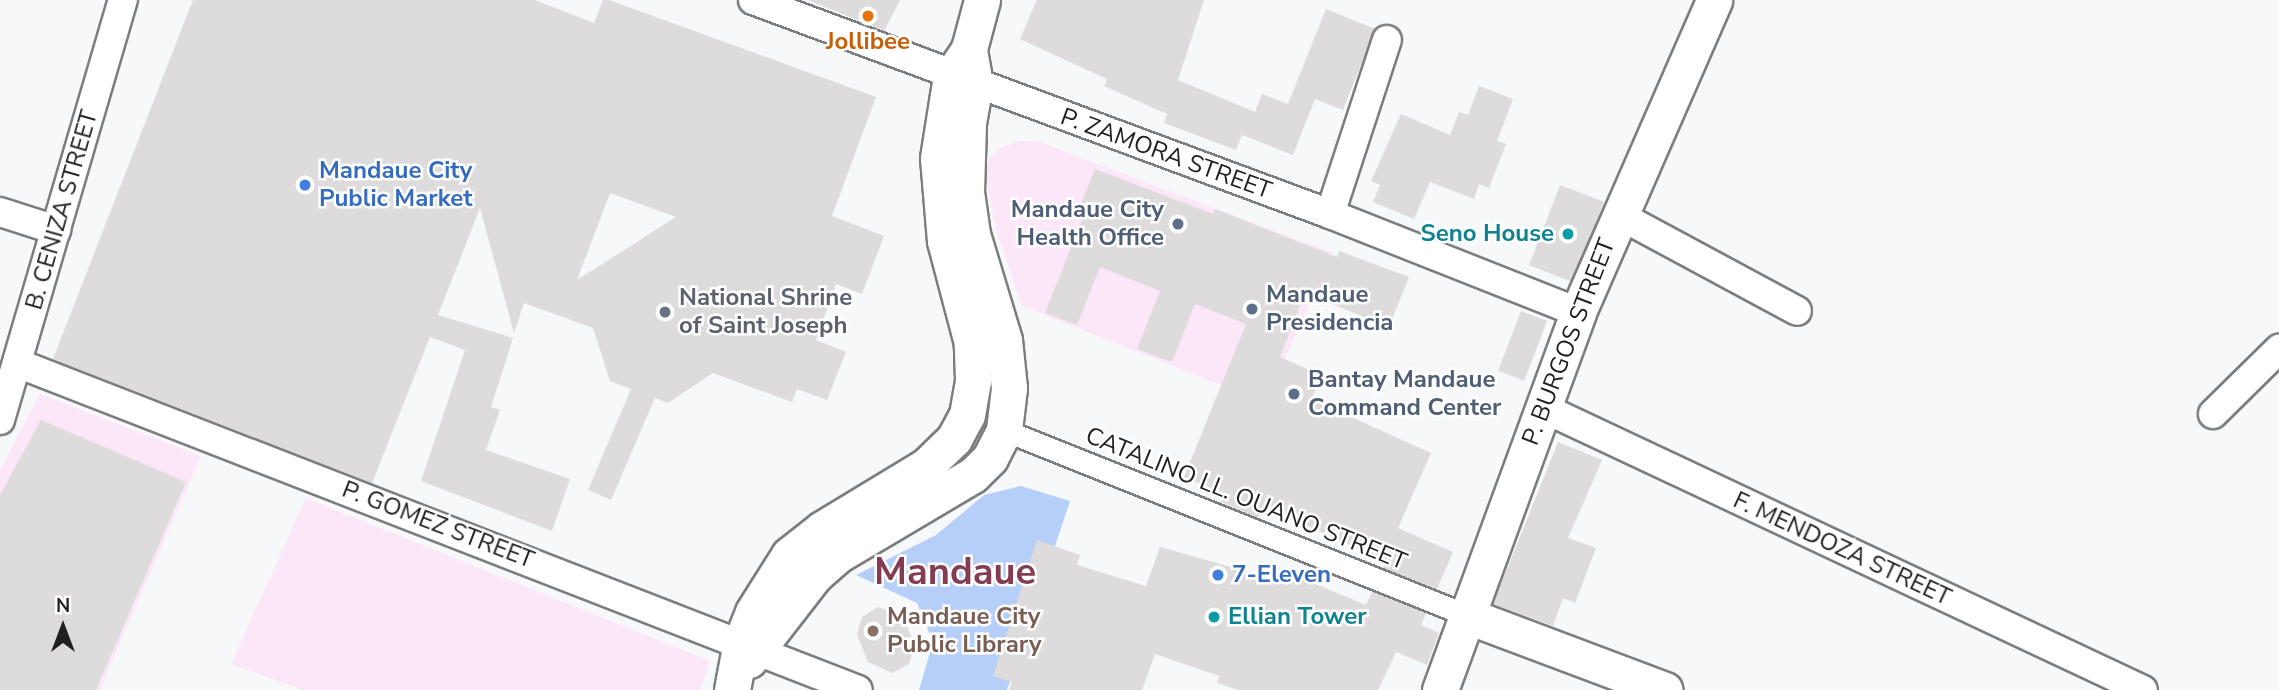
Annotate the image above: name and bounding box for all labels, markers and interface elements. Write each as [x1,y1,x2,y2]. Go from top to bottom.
marker: Jollibee [860,8,876,24]
place label: Jollibee [826,28,910,56]
street label: P. ZAMORA STREET [1057,102,1275,206]
street label: B. CENIZA STREET [20,107,104,313]
place label: Mandaue City Public Market [319,157,473,213]
marker: Mandaue City Public Market [297,177,313,193]
place label: Mandaue City Health Office [1011,196,1164,252]
marker: Mandaue City Health Office [1170,216,1186,232]
place label: Seno House [1421,220,1554,248]
marker: Seno House [1560,226,1576,242]
street label: P. BURGOS STREET [1516,235,1622,449]
place label: Mandaue Presidencia [1266,281,1393,337]
place label: National Shrine of Saint Joseph [679,284,852,340]
marker: Mandaue Presidencia [1244,301,1260,317]
marker: National Shrine of Saint Joseph [657,304,673,320]
place label: Bantay Mandaue Command Center [1308,366,1501,422]
marker: Bantay Mandaue Command Center [1286,386,1302,402]
street label: CATALINO LL. OUANO STREET [1081,421,1411,577]
street label: P. GOMEZ STREET [338,475,538,575]
street label: F. MENDOZA STREET [1729,486,1955,612]
district label: Mandaue [874,549,1036,595]
place label: 7-Eleven [1232,561,1331,589]
marker: 7-Eleven [1210,567,1226,583]
north arrow [28,592,98,662]
text: N [56,593,70,619]
place label: Mandaue City Public Library [887,603,1042,659]
place label: Ellian Tower [1228,603,1367,631]
marker: Ellian Tower [1206,609,1222,625]
marker: Mandaue City Public Library [865,623,881,639]

